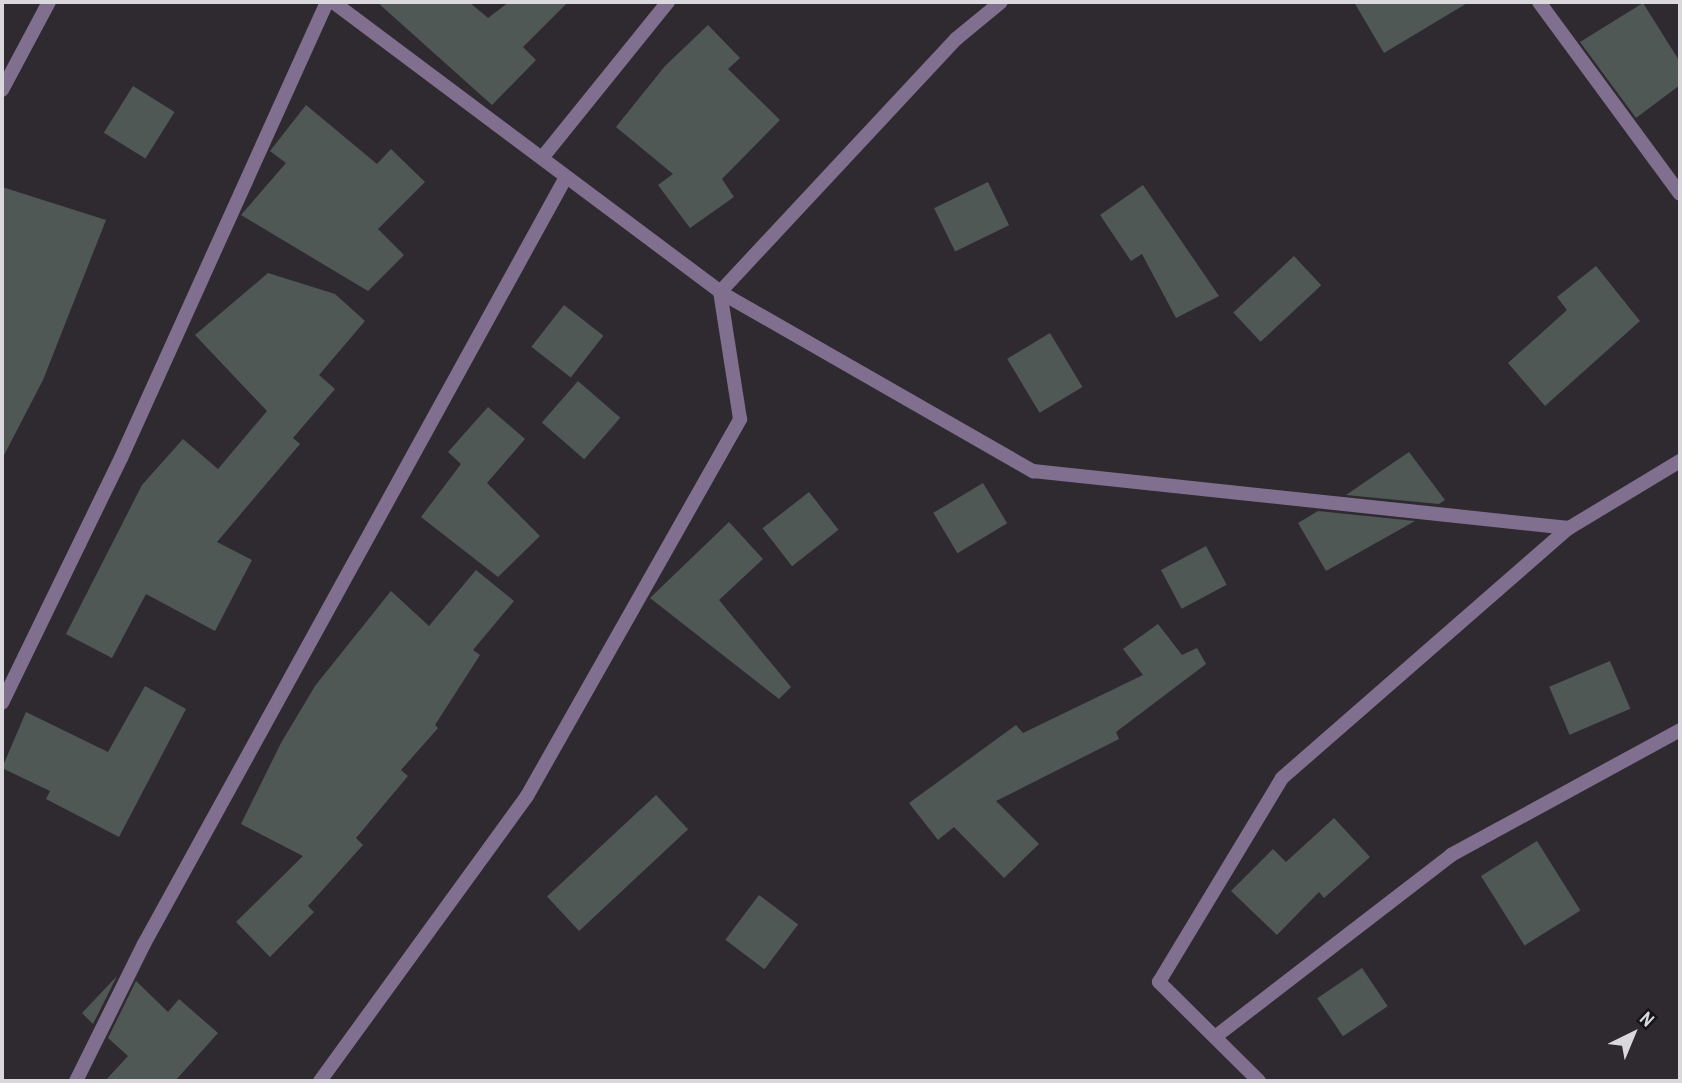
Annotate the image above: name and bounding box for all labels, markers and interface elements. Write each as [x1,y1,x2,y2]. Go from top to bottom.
north arrow [1598,999,1668,1069]
text: N [1634,1005,1660,1032]

